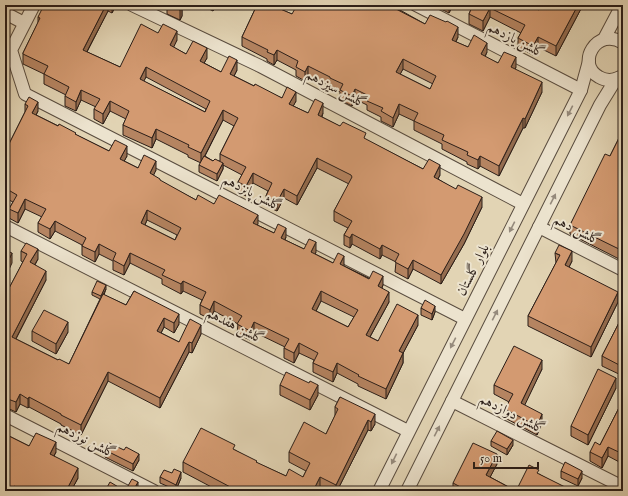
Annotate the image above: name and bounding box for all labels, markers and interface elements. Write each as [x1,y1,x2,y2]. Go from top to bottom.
street label: گلشن یازدهم [483,18,548,66]
street label: گلشن سیزدهم [301,66,369,116]
one-way arrow [567,105,573,116]
street label: گلشن پانزدهم [218,170,285,219]
one-way arrow [550,193,557,205]
street label: گلشن دهم [549,211,604,253]
one-way arrow [508,221,515,232]
street label: بلوار گلستان [452,241,494,299]
street label: گلشن هفدهم [201,304,267,352]
one-way arrow [492,309,498,321]
one-way arrow [450,337,456,348]
street label: گلشن دوازدهم [474,390,548,442]
street label: گلشن نوزدهم [52,418,118,466]
one-way arrow [434,425,440,437]
scale bar [474,444,538,470]
text: 50 m [480,451,502,466]
one-way arrow [391,453,398,465]

